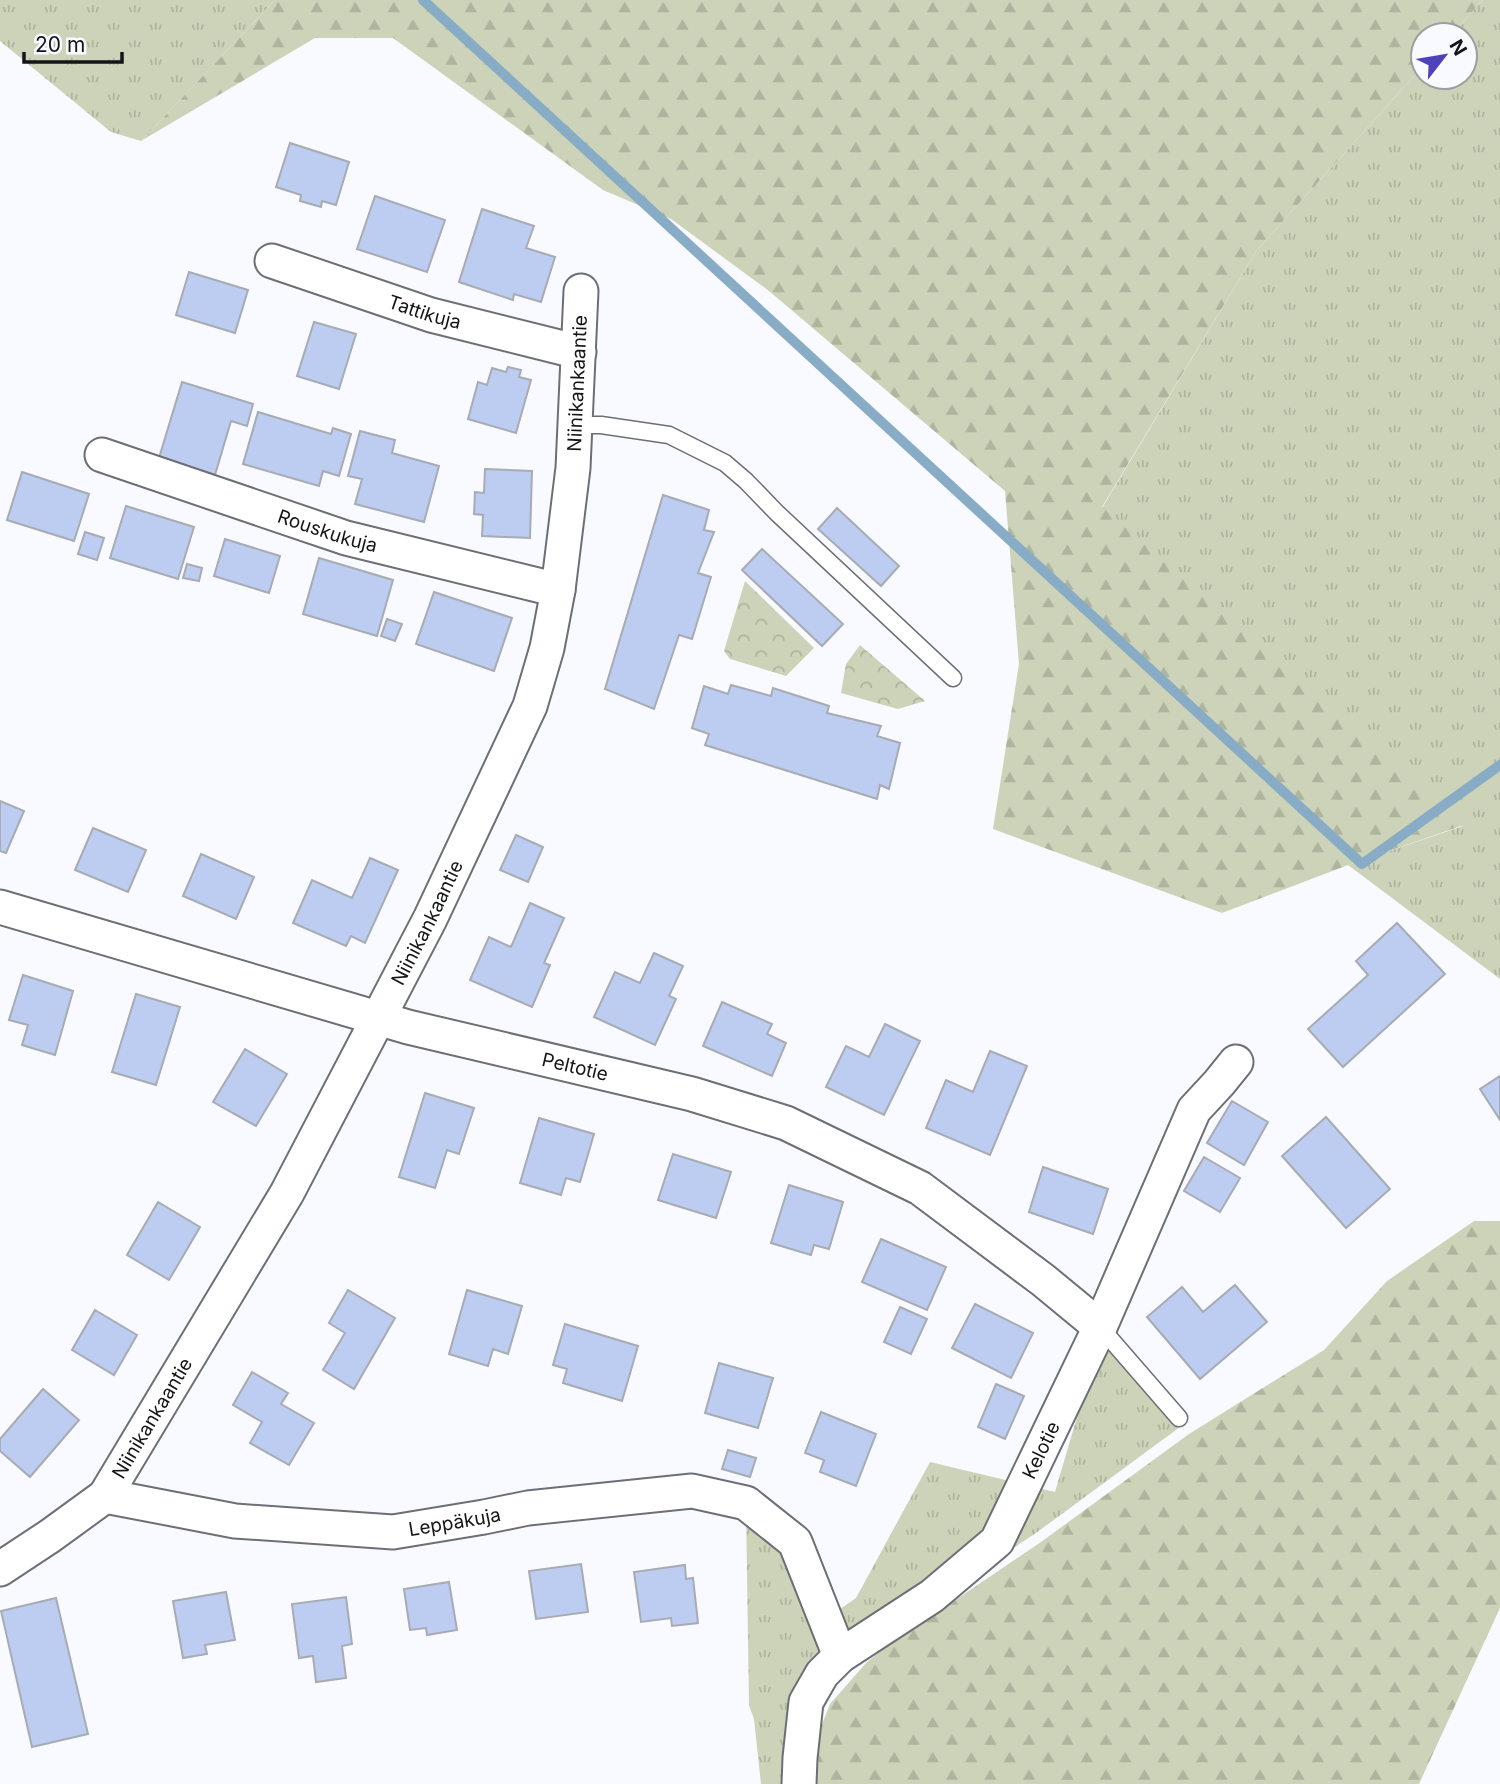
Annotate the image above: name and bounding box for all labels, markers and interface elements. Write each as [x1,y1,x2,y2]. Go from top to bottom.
scale bar [24,21,122,65]
north arrow [1409,21,1479,91]
text: 20 m [35,32,85,57]
text: N [1445,35,1472,60]
street label: Tattikuja [385,290,463,334]
street label: Niinikankaantie [563,315,592,452]
street label: Rouskukuja [275,505,380,557]
street label: Niinikankaantie [387,857,468,989]
street label: Peltotie [540,1048,610,1086]
street label: Niinikankaantie [107,1354,197,1483]
street label: Kelotie [1018,1418,1065,1483]
street label: Leppäkuja [407,1503,503,1541]

